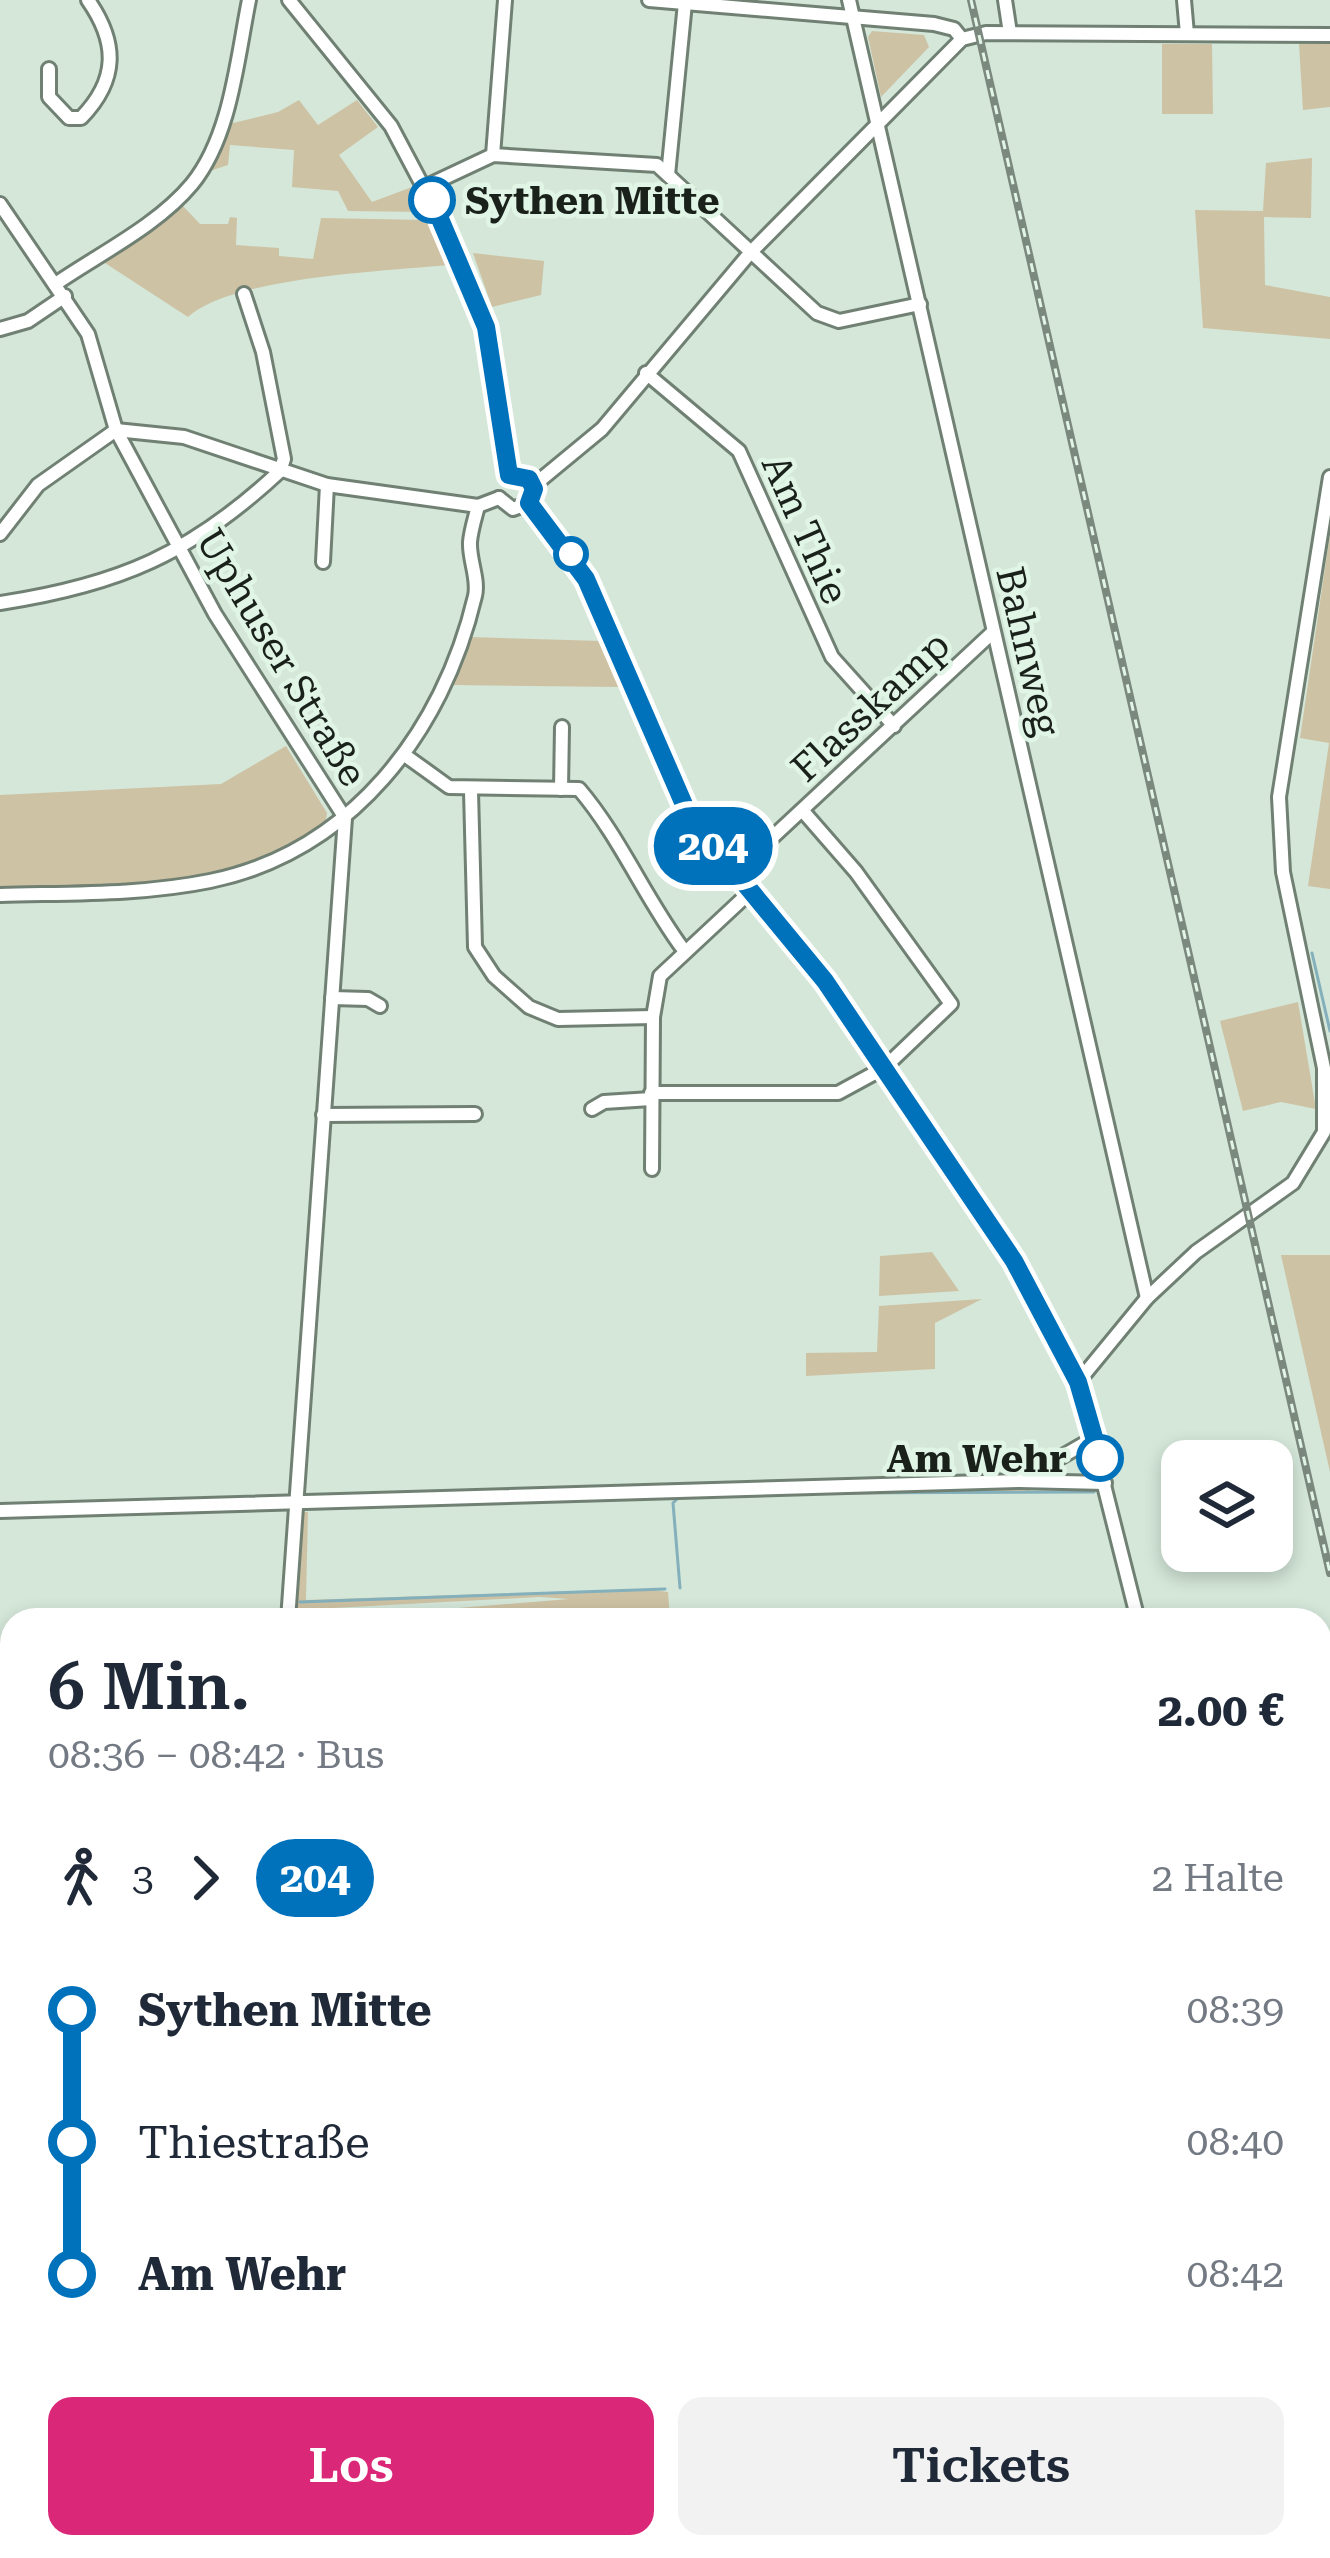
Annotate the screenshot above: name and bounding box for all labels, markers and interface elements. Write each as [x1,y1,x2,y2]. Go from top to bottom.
marker: Sythen Mitte [410,178,454,222]
place label: Sythen Mitte [465,178,720,224]
street label: Am Thie [752,448,858,611]
street label: Uphuser Straße [186,521,376,794]
unlabelled marker [555,538,587,570]
street label: Bahnweg [986,562,1070,740]
street label: Flasskamp [782,622,959,791]
line badge: 204 [644,807,782,885]
text: 204 [678,821,748,870]
place label: Am Wehr [886,1436,1067,1482]
marker: Am Wehr [1078,1436,1122,1480]
map controls [1161,1440,1293,1572]
button: layers [1161,1440,1293,1572]
text: 6 Min. [48,1648,250,1725]
text: 2.00 € [1158,1684,1284,1737]
text: 08:36 – 08:42 · Bus [48,1732,384,1778]
icon: walk [48,1845,114,1911]
icon: forward [172,1845,238,1911]
text: 204 [280,1853,350,1902]
text: 3 [132,1855,154,1901]
text: 2 Halte [1151,1855,1284,1901]
text: Sythen Mitte [138,1984,432,2037]
text: 08:39 [1187,1987,1284,2033]
text: Thiestraße [138,2116,370,2169]
text: 08:40 [1187,2119,1284,2165]
text: Am Wehr [138,2248,346,2301]
text: 08:42 [1187,2251,1284,2297]
button: Los [48,2397,654,2535]
button: Tickets [678,2397,1284,2535]

